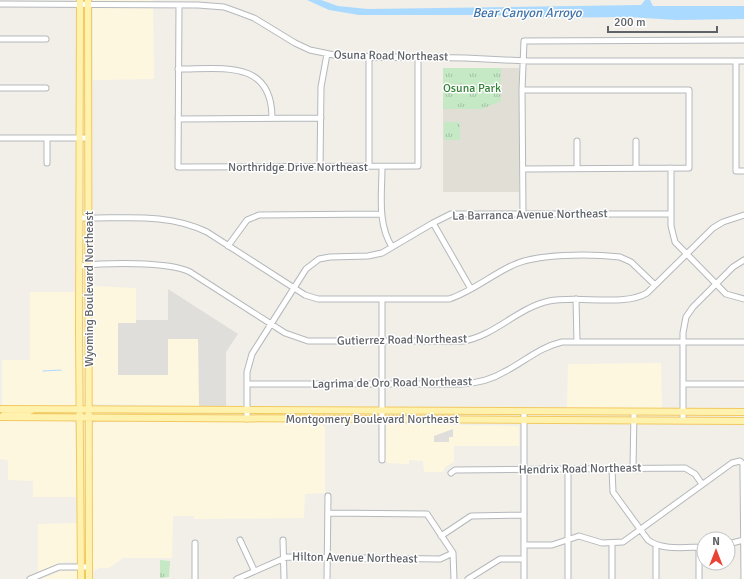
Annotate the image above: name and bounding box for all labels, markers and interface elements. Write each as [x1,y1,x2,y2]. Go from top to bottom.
water label: Bear Canyon Arroyo [473,5,583,21]
scale bar [608,8,717,34]
text: 200 m [614,15,646,30]
street label: Osuna Road Northeast [334,48,448,64]
park label: Osuna Park [443,81,501,96]
street label: Northridge Drive Northeast [228,160,368,175]
street label: La Barranca Avenue Northeast [452,206,608,224]
street label: Wyoming Boulevard Northeast [82,211,97,367]
street label: Gutierrez Road Northeast [337,331,467,349]
street label: Lagrima de Oro Road Northeast [312,374,472,392]
street label: Montgomery Boulevard Northeast [285,412,459,427]
street label: Hendrix Road Northeast [519,460,641,478]
north arrow [696,531,736,571]
text: N [712,535,720,548]
street label: Hilton Avenue Northeast [292,549,418,567]

